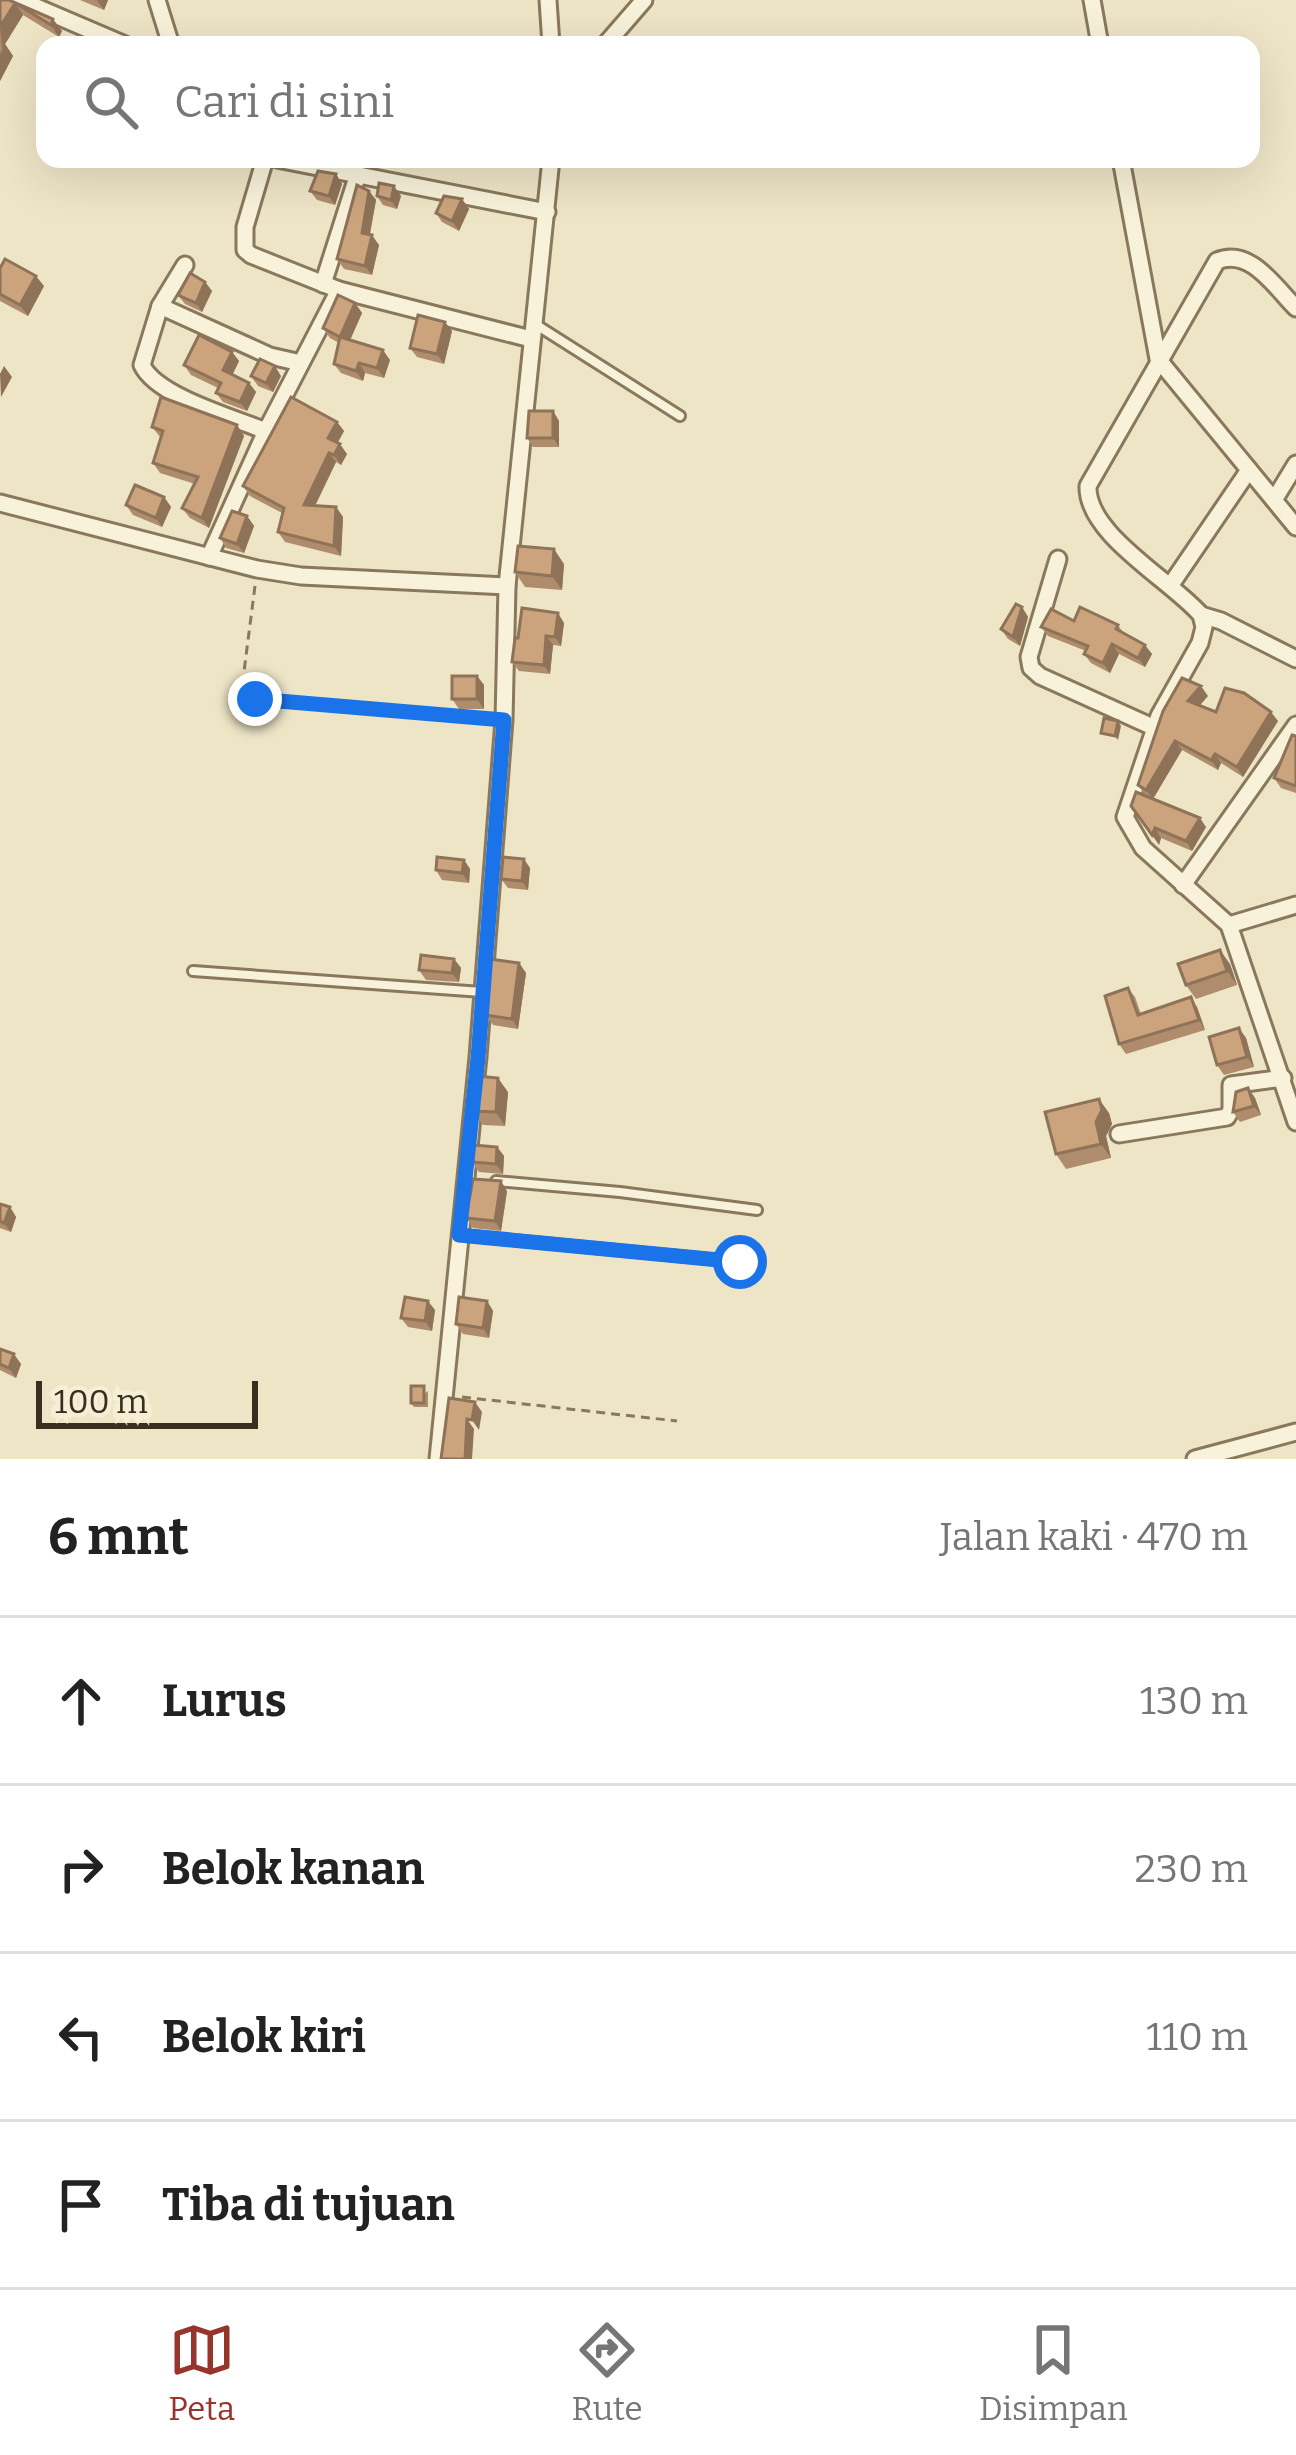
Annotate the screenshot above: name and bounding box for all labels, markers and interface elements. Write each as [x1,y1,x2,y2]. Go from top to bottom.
search box [36,36,1260,168]
icon: search [78,69,144,135]
text: Cari di sini [174,75,394,129]
route end [228,672,282,726]
route start [713,1235,767,1289]
scale bar [36,1375,258,1428]
text: 100 m [54,1382,148,1422]
text: 6 mnt [48,1506,189,1568]
text: Jalan kaki · 470 m [940,1514,1248,1560]
icon: ahead [48,1668,114,1734]
text: Lurus [162,1674,287,1728]
text: 130 m [1140,1678,1248,1724]
icon: right [48,1836,114,1902]
text: Belok kanan [162,1842,425,1896]
text: 230 m [1135,1846,1248,1892]
icon: left [48,2004,114,2070]
text: Belok kiri [162,2010,366,2064]
text: 110 m [1146,2014,1248,2060]
icon: arrive [48,2172,114,2238]
text: Tiba di tujuan [162,2178,455,2232]
tab: Peta [168,2317,235,2429]
tab: Rute [571,2317,643,2429]
tab: Disimpan [979,2317,1128,2429]

